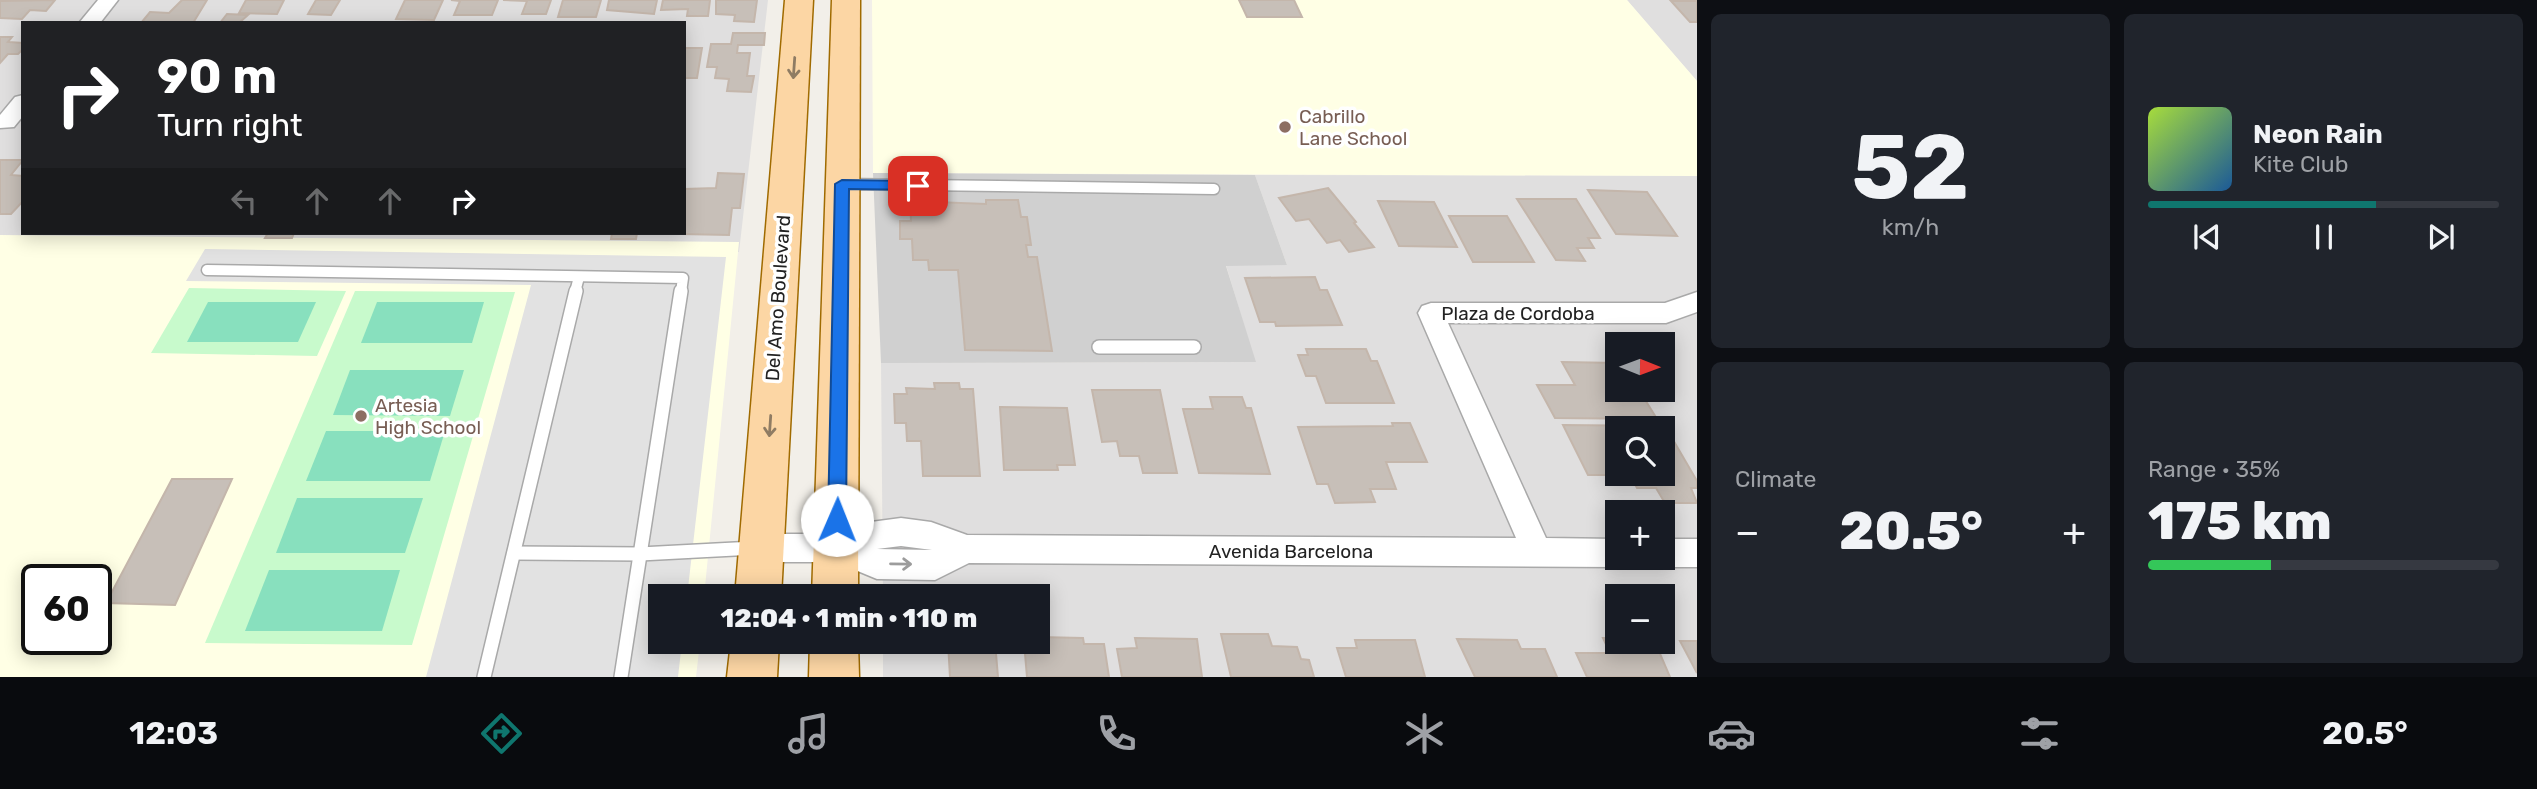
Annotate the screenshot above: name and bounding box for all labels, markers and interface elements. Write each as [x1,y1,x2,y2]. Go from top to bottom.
text: 90 m [157,47,277,105]
icon: right [42,49,133,140]
one-way arrow [788,56,801,79]
place label: Cabrillo Lane School [1299,105,1407,150]
text: Turn right [157,106,302,144]
text: 52 [1852,113,1969,221]
marker: Cabrillo Lane School [1277,119,1293,135]
text: Neon Rain [2253,119,2383,150]
text: Kite Club [2253,150,2348,178]
pin [888,156,948,216]
icon: arrive [899,167,937,205]
icon: left [225,182,263,220]
icon: ahead [298,182,336,220]
icon: ahead [371,182,409,220]
icon: right [444,182,482,220]
text: km/h [1882,213,1939,241]
street label: Del Amo Boulevard [761,214,795,382]
icon: previous [2188,218,2226,256]
icon: pause [2305,218,2343,256]
icon: next [2422,218,2460,256]
street label: Plaza de Cordoba [1441,302,1595,325]
north arrow [1605,332,1675,402]
map controls [1605,332,1675,654]
place label: Artesia High School [375,394,481,439]
marker: Artesia High School [353,408,369,424]
one-way arrow [763,414,776,437]
button: search [1605,416,1675,486]
text: Range · 35% [2148,455,2280,483]
text: Climate [1735,465,1816,493]
position arrow [800,483,874,557]
text: 175 km [2148,490,2332,552]
button: + [1605,500,1675,570]
text: 20.5° [1839,500,1983,562]
text: − [1735,509,1760,555]
text: + [2062,509,2086,555]
street label: Avenida Barcelona [1209,540,1373,563]
one-way arrow [890,558,913,571]
speed limit sign: 60 [21,564,112,655]
button: − [1605,584,1675,654]
text: 12:04 · 1 min · 110 m [721,603,977,634]
icon: directions [477,709,526,758]
icon: music [784,709,833,758]
icon: phone [1092,709,1141,758]
icon: climate [1400,709,1449,758]
icon: car [1707,709,1756,758]
icon: filters [2015,709,2064,758]
text: 12:03 [129,714,218,752]
text: 20.5° [2322,714,2408,752]

